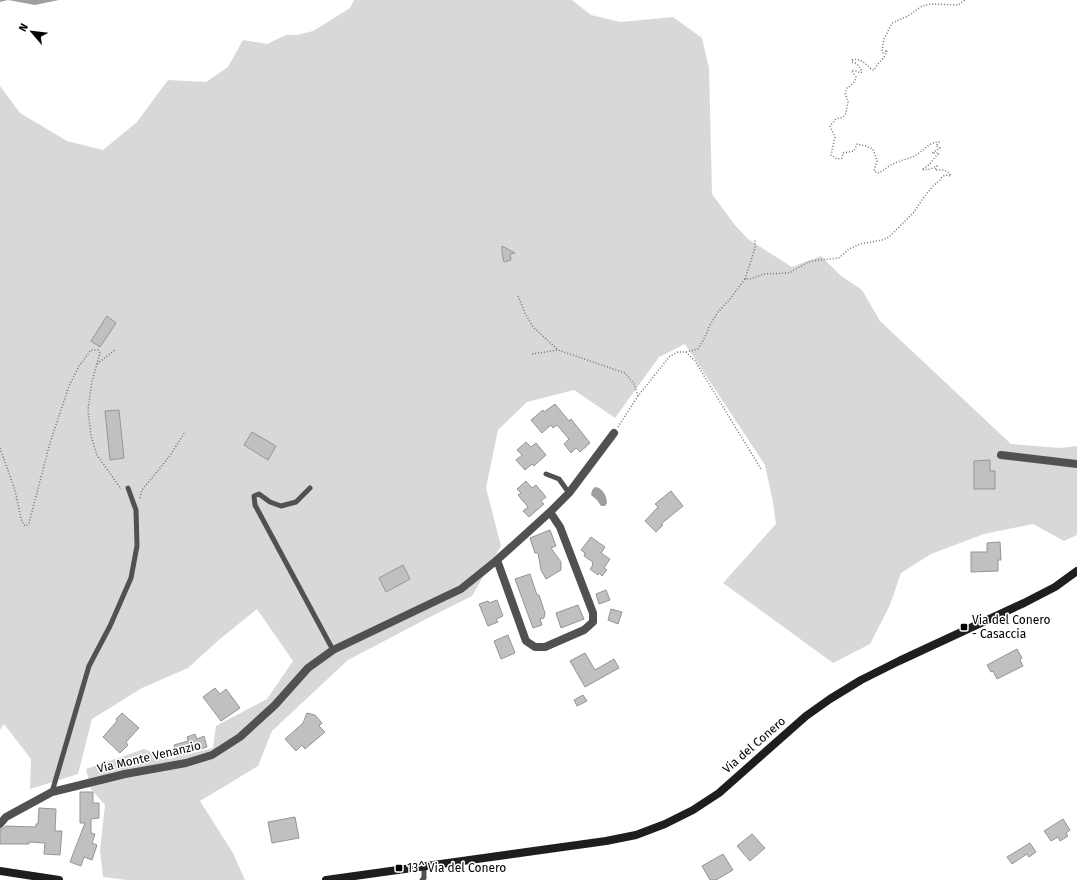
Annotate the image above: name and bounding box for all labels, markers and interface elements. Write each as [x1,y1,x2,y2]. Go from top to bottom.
north arrow [12,12,52,52]
text: N [16,21,31,34]
place label: Via del Conero - Casaccia [972,613,1051,641]
marker: Via del Conero - Casaccia [959,622,969,632]
street label: Via del Conero [720,714,788,776]
street label: Via Monte Venanzio [96,738,202,776]
place label: 13^ Via del Conero [407,861,506,875]
marker: 13^ Via del Conero [394,863,404,873]

